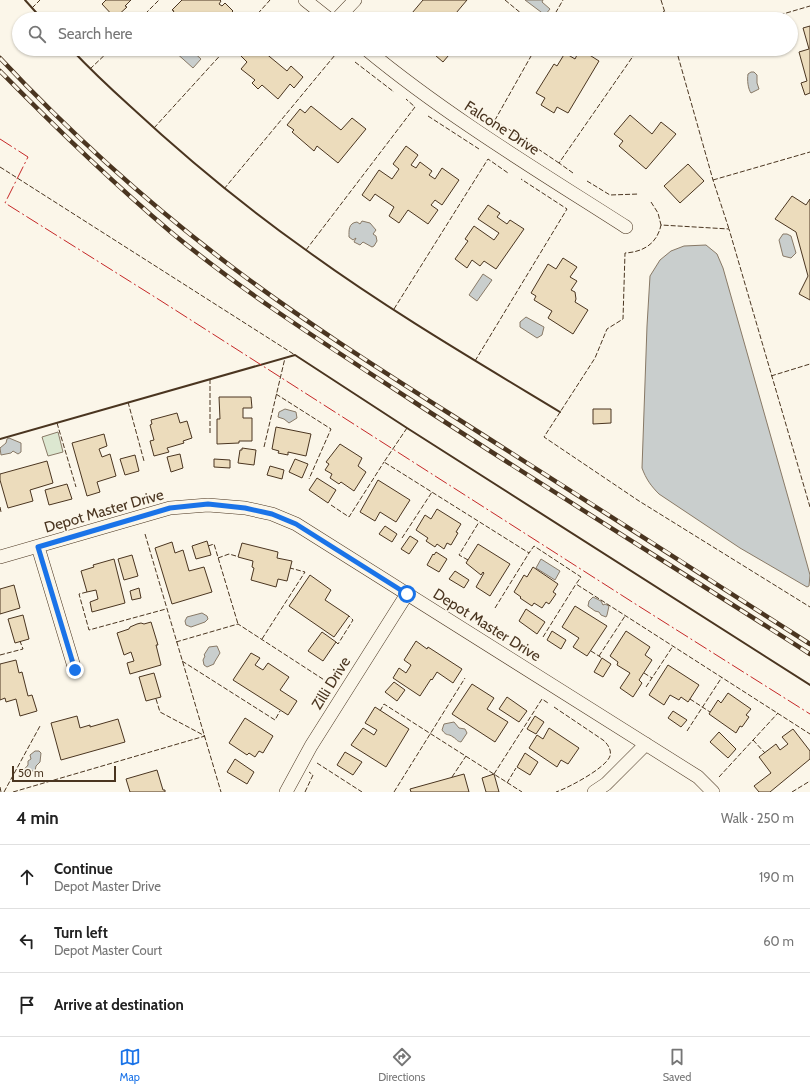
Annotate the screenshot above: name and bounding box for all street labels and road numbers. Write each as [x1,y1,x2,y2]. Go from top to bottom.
street label: Falcone Drive [461,97,543,159]
street label: Depot Master Drive [42,485,166,537]
street label: Depot Master Drive [430,585,544,665]
street label: Zilli Drive [308,653,354,713]

